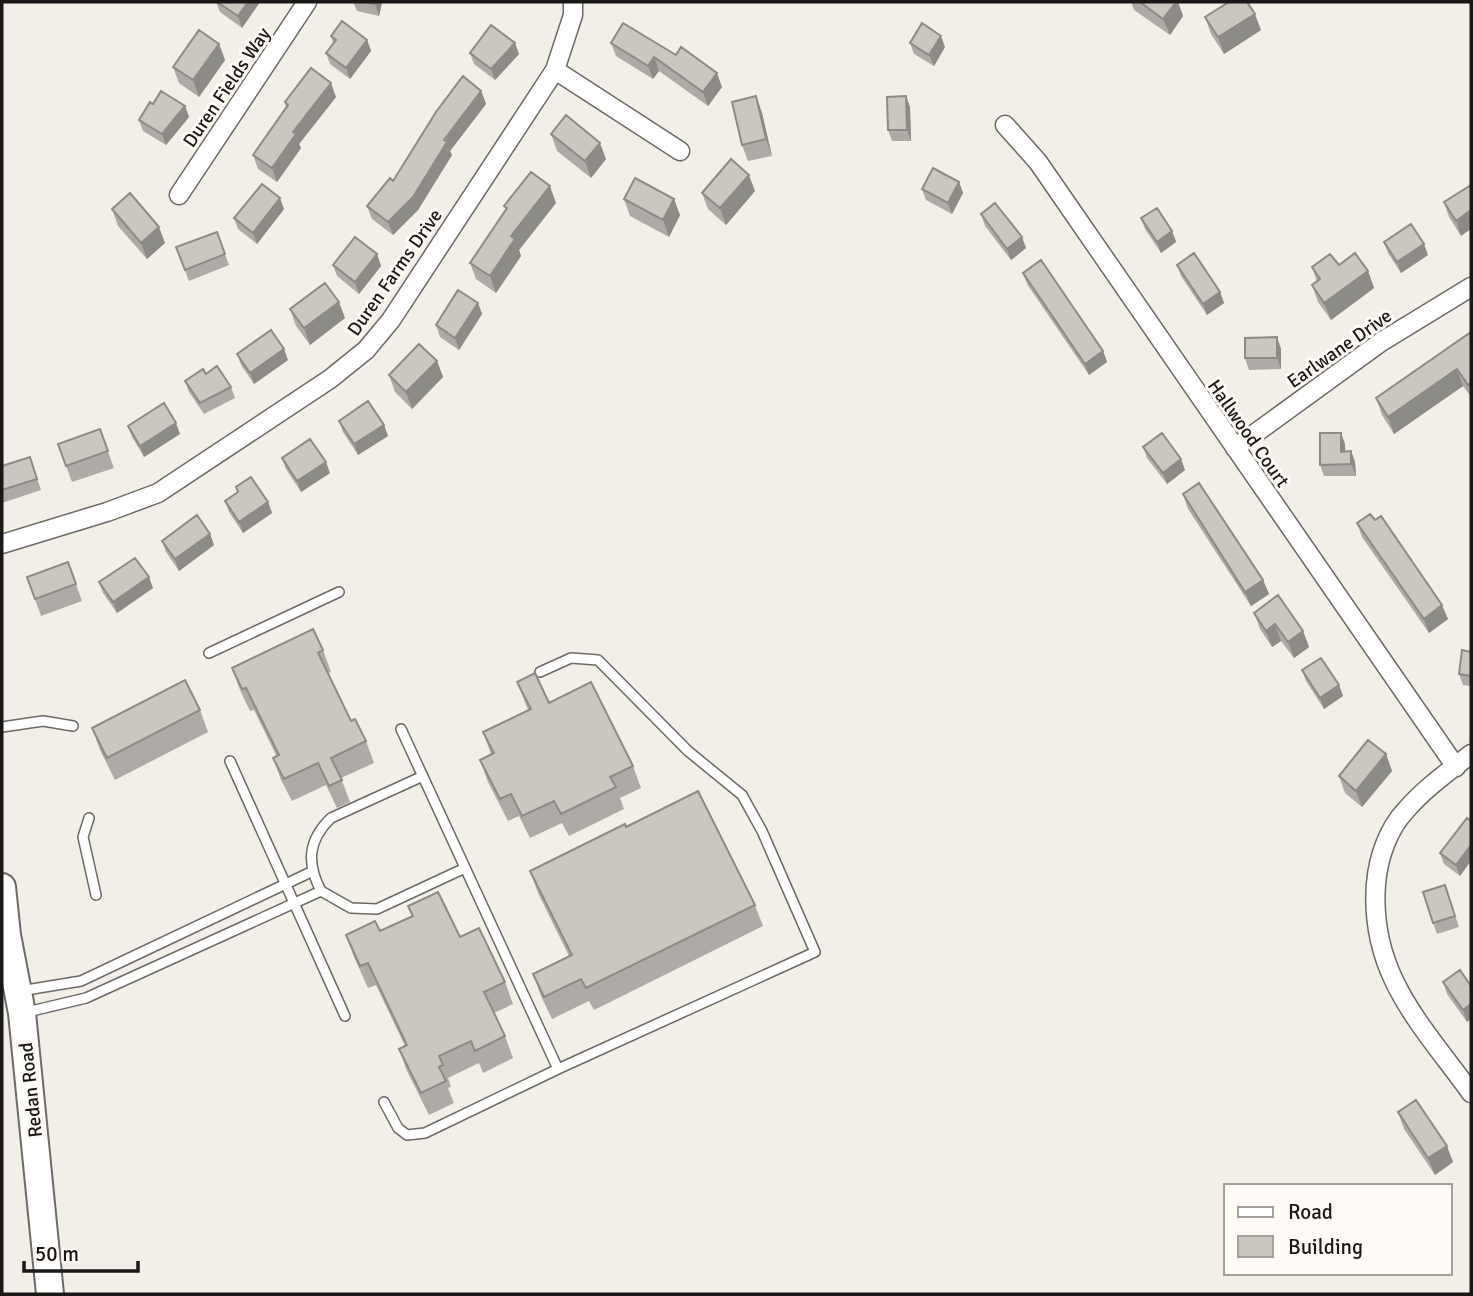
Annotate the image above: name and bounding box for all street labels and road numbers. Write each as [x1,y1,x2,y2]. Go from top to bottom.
street label: Duren Fields Way [178,23,276,152]
street label: Duren Farms Drive [342,204,448,341]
street label: Earlwane Drive [1283,304,1397,394]
street label: Hallwood Court [1202,375,1294,493]
street label: Redan Road [14,1041,48,1139]

